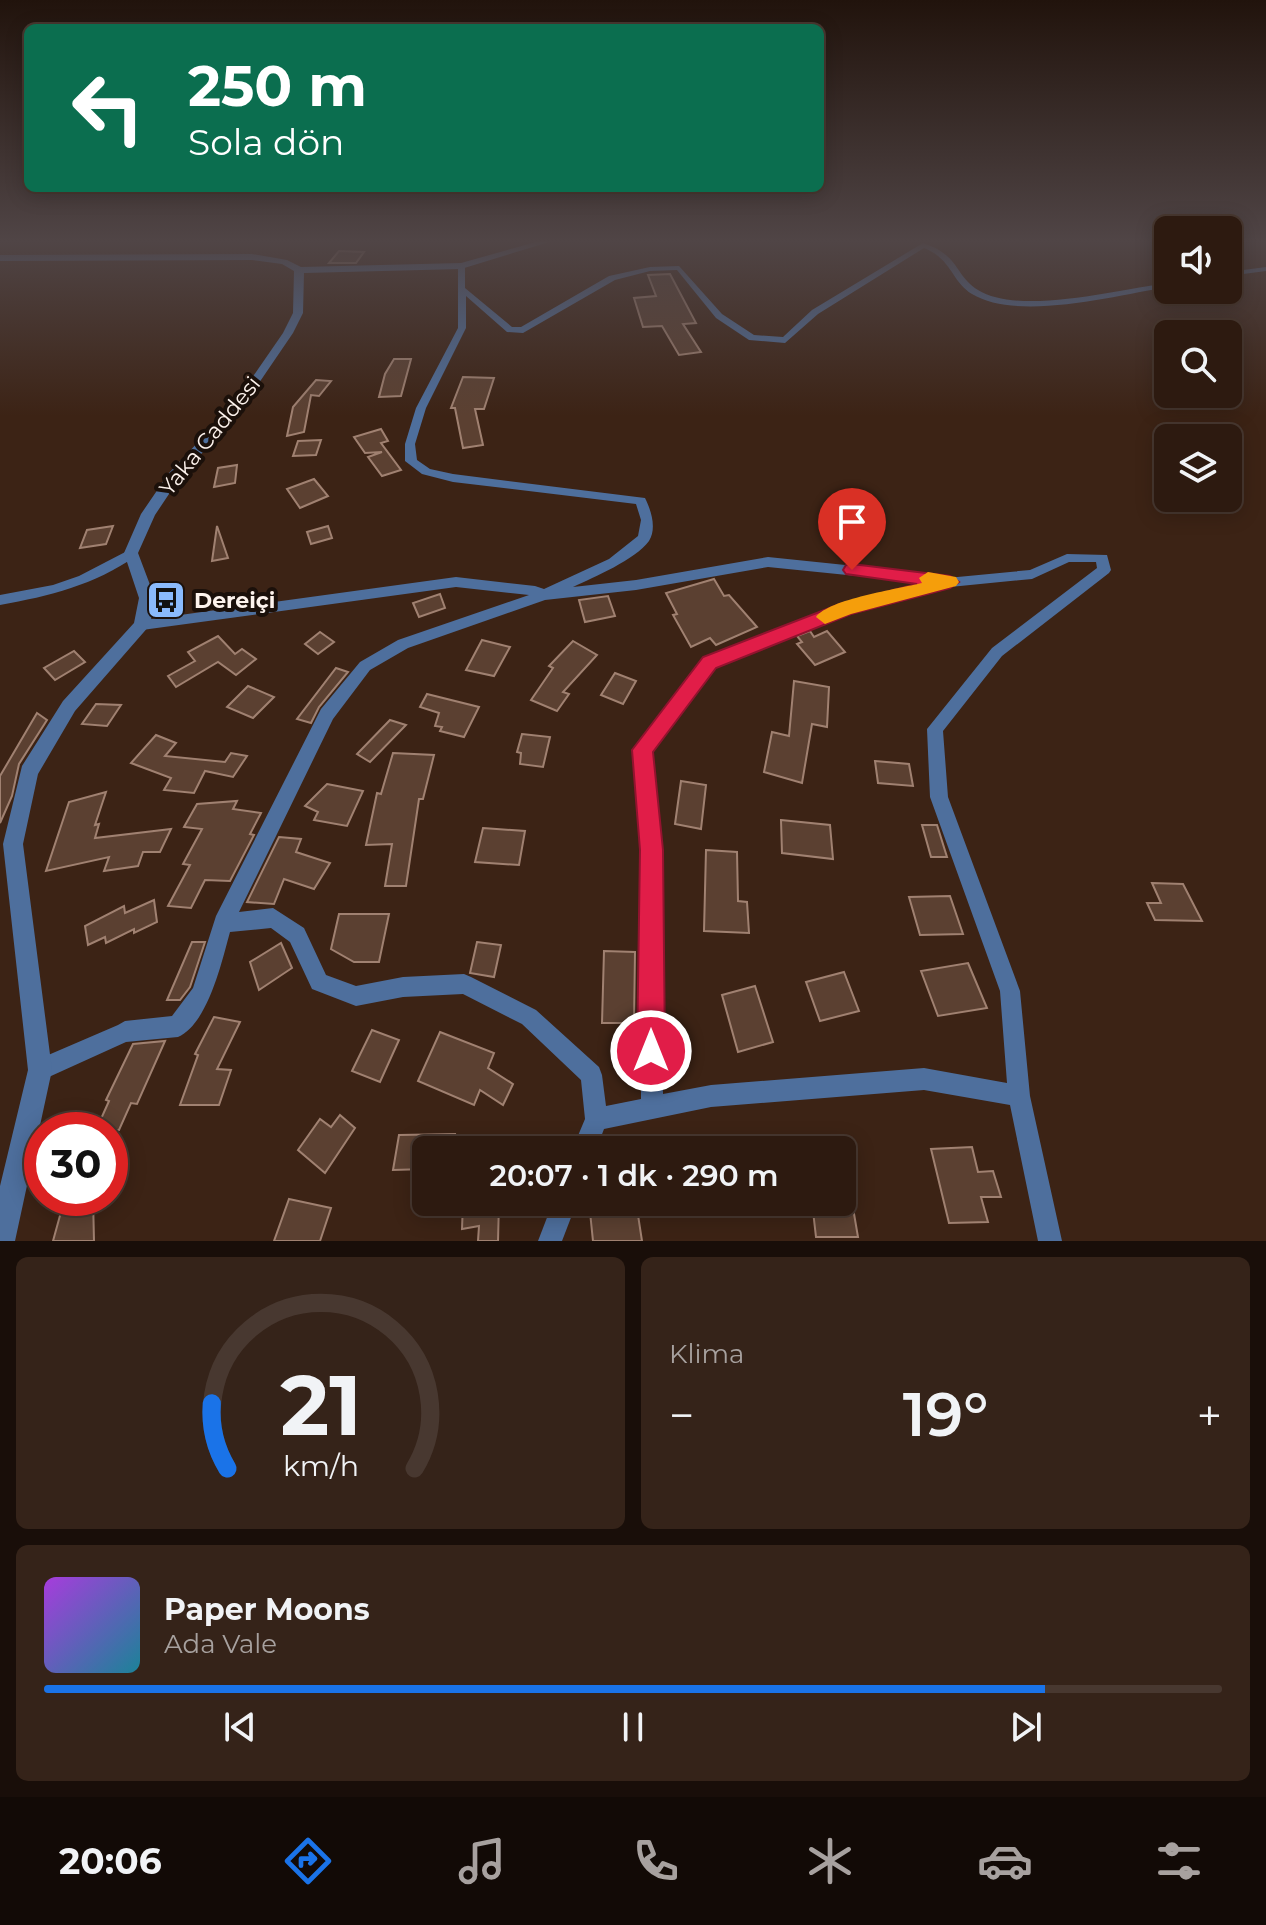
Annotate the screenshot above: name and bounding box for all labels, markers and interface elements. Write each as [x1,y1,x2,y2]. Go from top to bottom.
text: 250 m [188,52,367,120]
icon: left [56,56,160,160]
text: Sola dön [188,120,344,164]
map controls [1154,216,1242,512]
button: sound [1154,216,1242,304]
button: search [1154,320,1242,408]
street label: Yaka Caddesi [154,371,266,501]
button: layers [1154,424,1242,512]
pin [818,488,886,570]
icon: arrive [830,500,874,544]
bus stop icon: Dereiçi [145,579,187,621]
place label: Dereiçi [194,587,275,614]
position arrow [609,1009,693,1093]
speed limit sign: 30 [24,1112,128,1216]
text: 20:07 · 1 dk · 290 m [489,1157,779,1194]
text: Klima [669,1338,744,1370]
text: 21 [280,1354,361,1456]
text: 19° [903,1378,988,1451]
text: − [669,1388,694,1442]
text: + [1197,1388,1222,1442]
text: km/h [282,1448,359,1483]
text: Paper Moons [164,1591,370,1628]
text: Ada Vale [164,1628,277,1660]
icon: previous [218,1705,262,1749]
icon: pause [611,1705,655,1749]
icon: next [1004,1705,1048,1749]
icon: directions [280,1833,336,1889]
icon: music [454,1833,510,1889]
icon: phone [628,1833,684,1889]
icon: climate [802,1833,858,1889]
icon: car [977,1833,1033,1889]
icon: filters [1151,1833,1207,1889]
text: 20:06 [59,1839,162,1883]

